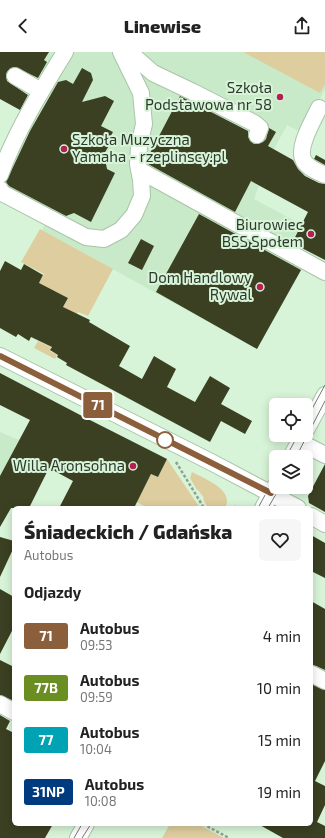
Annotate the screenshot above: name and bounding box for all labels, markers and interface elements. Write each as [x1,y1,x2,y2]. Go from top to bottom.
icon: back [12,15,34,37]
text: Linewise [124,15,201,37]
icon: share [291,15,313,37]
place label: Szkoła Podstawowa nr 58 [145,78,272,113]
marker: Szkoła Podstawowa nr 58 [275,92,285,102]
place label: Szkoła Muzyczna Yamaha - rzeplinscy.pl [72,130,227,165]
marker: Szkoła Muzyczna Yamaha - rzeplinscy.pl [59,144,69,154]
place label: Biurowiec BSS Społem [222,215,303,250]
marker: Biurowiec BSS Społem [306,229,316,239]
place label: Dom Handlowy Rywal [148,268,253,303]
marker: Dom Handlowy Rywal [255,282,265,292]
line badge: 71 [80,392,116,418]
text: 71 [91,396,105,413]
map controls [269,398,313,494]
button: locate [269,398,313,442]
unlabelled marker [156,431,174,449]
button: layers [269,450,313,494]
place label: Willa Aronsohna [13,456,125,474]
marker: Willa Aronsohna [128,461,138,471]
button: heart [259,519,301,561]
text: Śniadeckich / Gdańska [24,520,232,543]
text: Autobus [24,547,73,563]
text: Odjazdy [24,583,81,601]
text: Autobus [80,619,139,637]
text: 71 [39,627,53,644]
text: 4 min [263,627,301,645]
text: 09:53 [80,637,113,653]
text: Autobus [80,671,139,689]
text: 77B [34,679,58,696]
text: 10 min [257,679,301,697]
text: 09:59 [80,689,113,705]
text: Autobus [80,723,139,741]
text: 77 [39,731,53,748]
text: 15 min [258,731,301,749]
text: 10:04 [80,741,112,757]
text: Autobus [85,775,144,793]
text: 31NP [32,783,65,800]
text: 19 min [258,783,301,801]
text: 10:08 [85,793,117,809]

